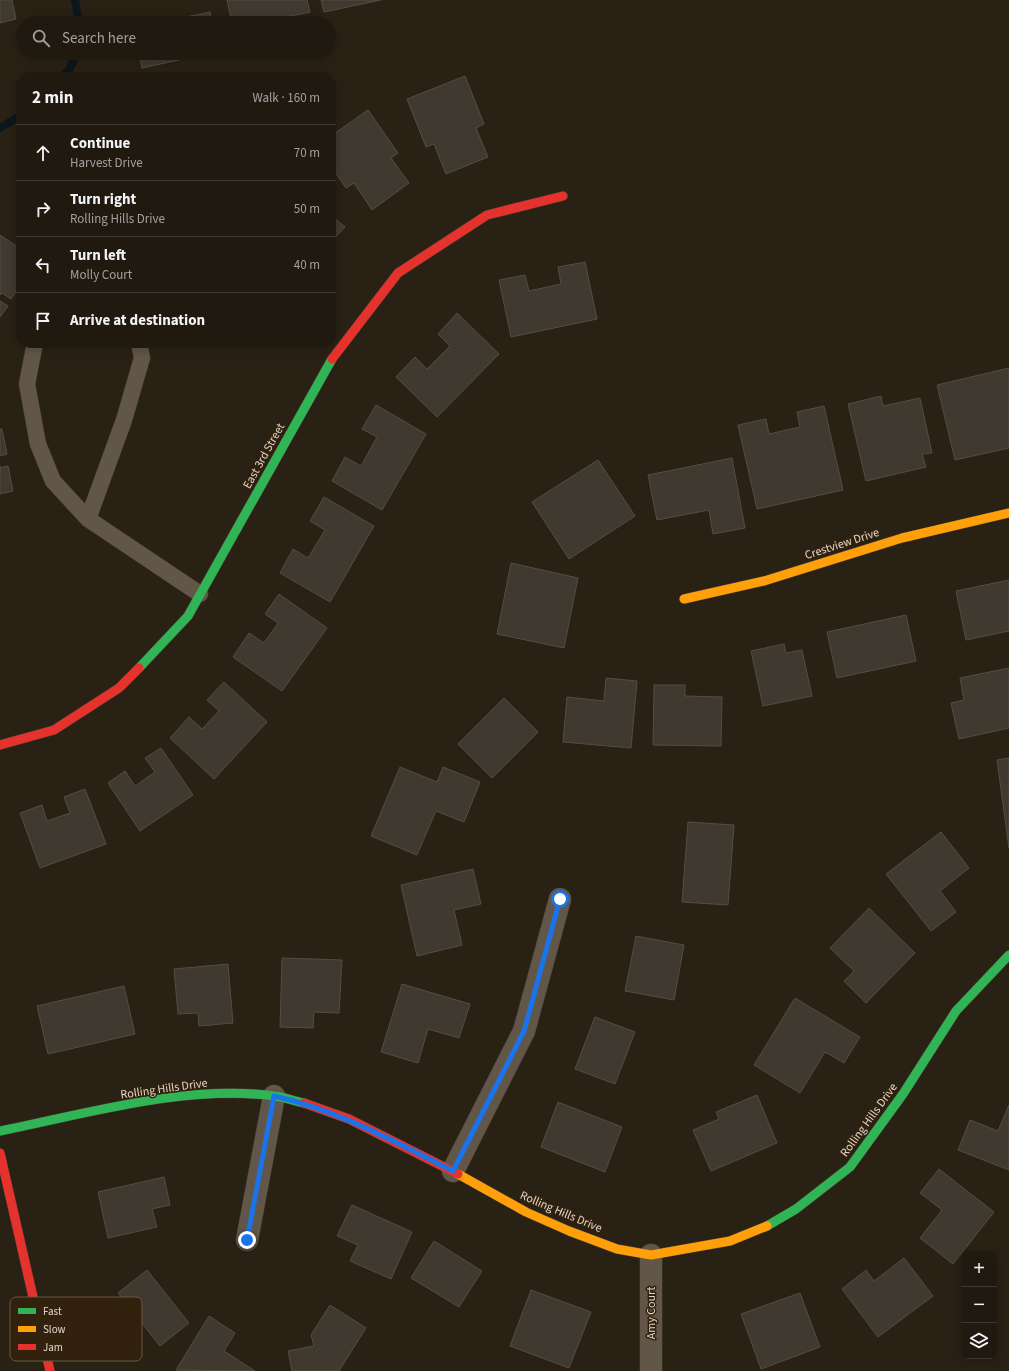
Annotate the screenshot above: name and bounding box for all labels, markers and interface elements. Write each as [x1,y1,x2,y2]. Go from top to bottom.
search box [16,16,336,60]
icon: search [30,27,52,49]
text: Search here [62,28,136,49]
text: 2 min [32,86,73,110]
text: Walk · 160 m [252,89,320,107]
text: Continue [70,133,130,154]
icon: ahead [32,142,54,164]
text: 70 m [294,144,320,162]
text: Harvest Drive [70,154,143,172]
text: Turn right [70,189,136,210]
icon: right [32,198,54,220]
text: 50 m [294,200,320,218]
text: Rolling Hills Drive [70,210,165,228]
text: Turn left [70,245,126,266]
icon: left [32,254,54,276]
text: 40 m [294,256,320,274]
text: Molly Court [70,266,132,284]
icon: arrive [32,310,54,332]
text: Arrive at destination [70,310,205,331]
street label: East 3rd Street [239,420,289,492]
street label: Crestview Drive [803,524,881,564]
route start [551,890,569,908]
street label: Rolling Hills Drive [119,1074,209,1104]
street label: Rolling Hills Drive [836,1080,902,1160]
street label: Rolling Hills Drive [517,1187,605,1237]
route end [238,1231,256,1249]
map controls [961,1251,997,1359]
button: + [961,1251,997,1287]
street label: Amy Court [643,1287,660,1339]
button: − [961,1287,997,1323]
legend [10,1297,142,1361]
text: Fast [43,1304,62,1319]
text: Slow [43,1322,66,1337]
button: layers [961,1323,997,1359]
text: Jam [43,1340,63,1355]

